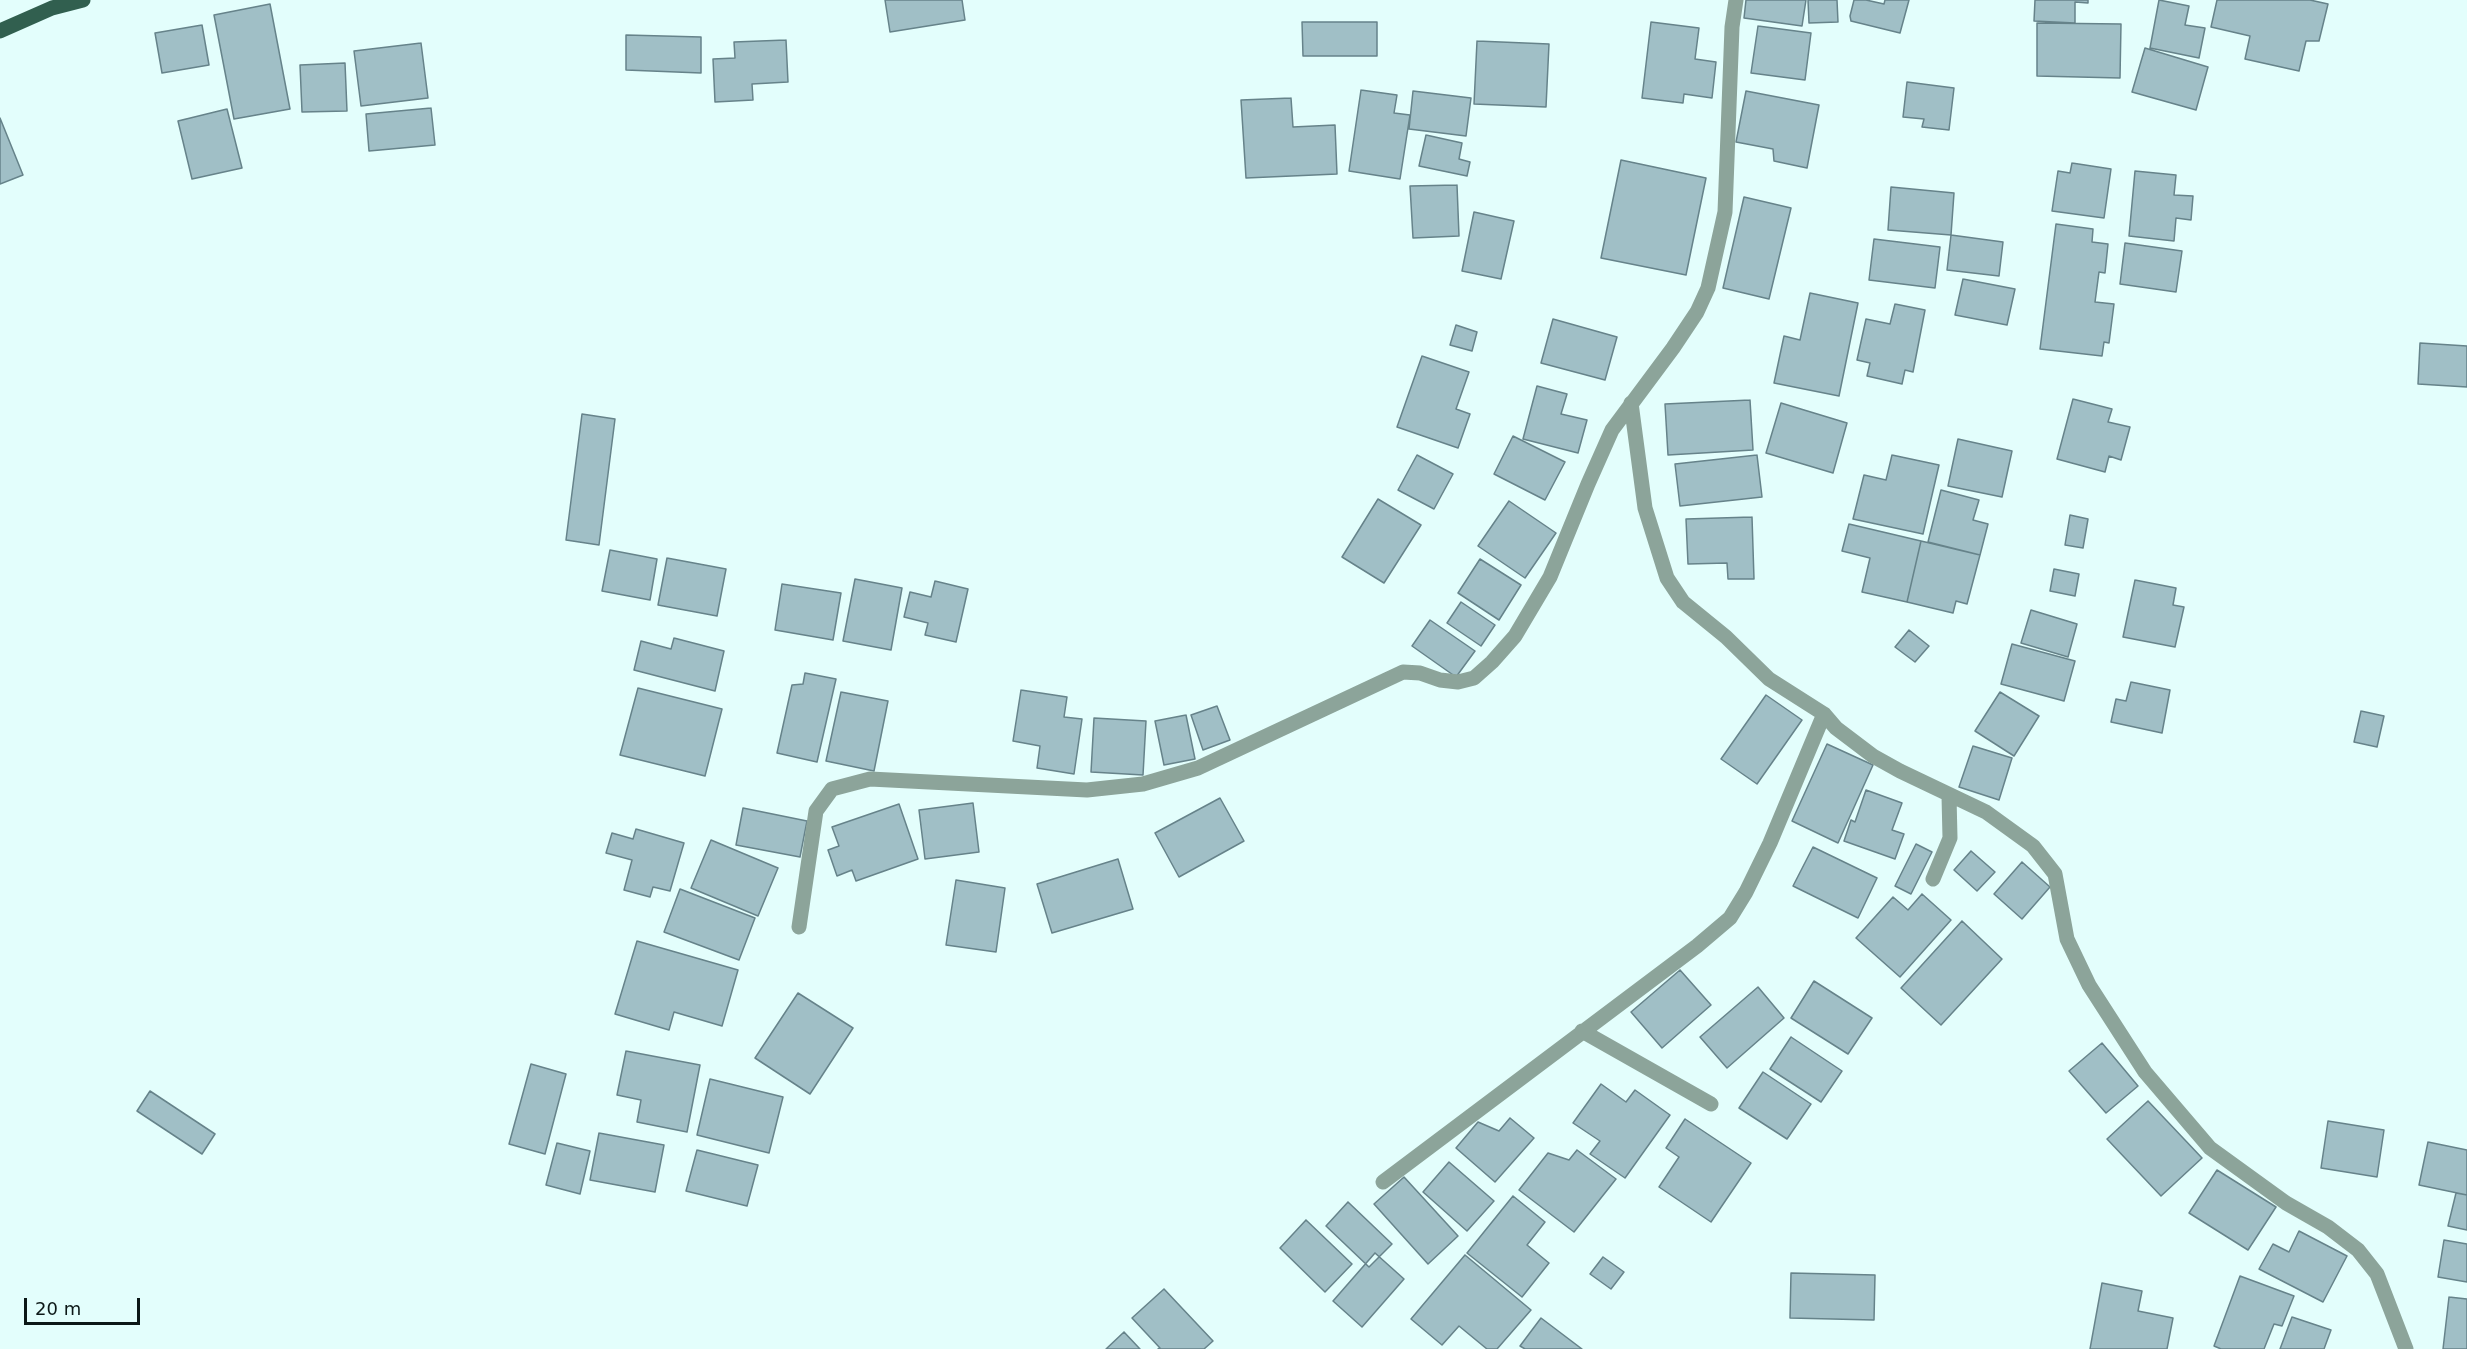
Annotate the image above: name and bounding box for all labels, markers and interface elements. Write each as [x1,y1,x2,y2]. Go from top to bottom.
scale bar [27,1286,142,1324]
text: 20 m [35,1298,81,1319]

